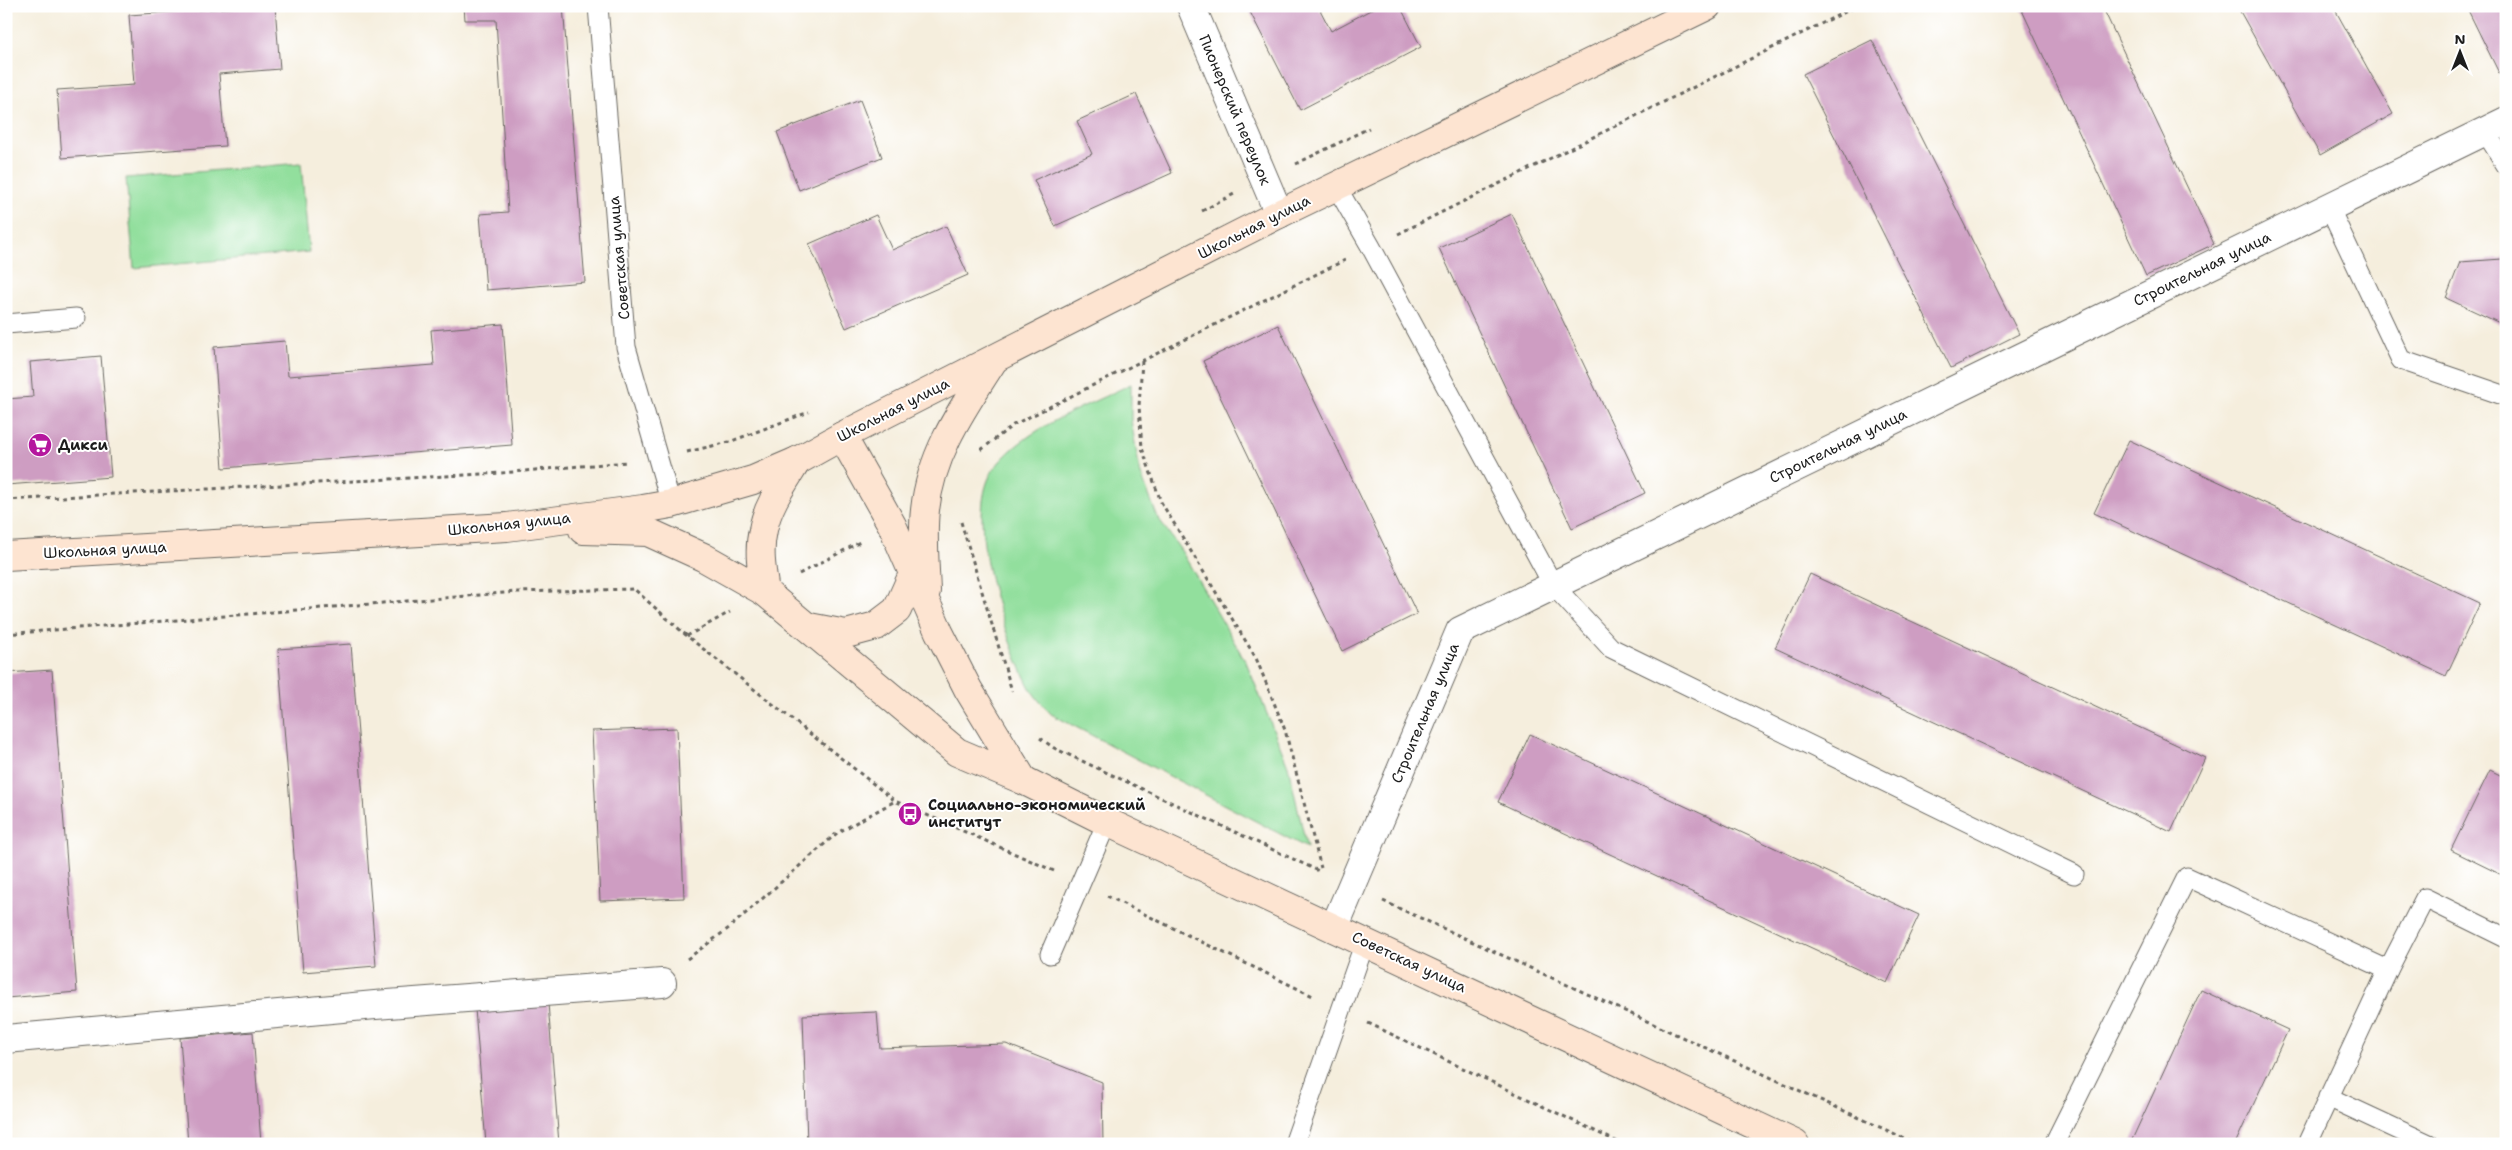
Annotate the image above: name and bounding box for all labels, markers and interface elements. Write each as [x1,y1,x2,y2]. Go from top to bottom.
north arrow [2434,28,2484,78]
text: N [2454,30,2466,48]
street label: Пионерский переулок [1194,32,1276,188]
street label: Школьная улица [1194,190,1314,264]
street label: Советская улица [604,195,634,321]
street label: Строительная улица [2130,227,2275,311]
street label: Школьная улица [833,373,953,447]
street label: Строительная улица [1766,404,1911,488]
supermarket icon: Дикси [27,432,53,458]
place label: Дикси [58,435,108,455]
street label: Школьная улица [447,508,572,540]
street label: Школьная улица [43,537,168,563]
street label: Строительная улица [1386,639,1464,786]
place label: Социально-экономический институт [928,795,1146,832]
bus stop icon: Социально-экономический институт [897,801,923,827]
street label: Советская улица [1349,927,1470,998]

